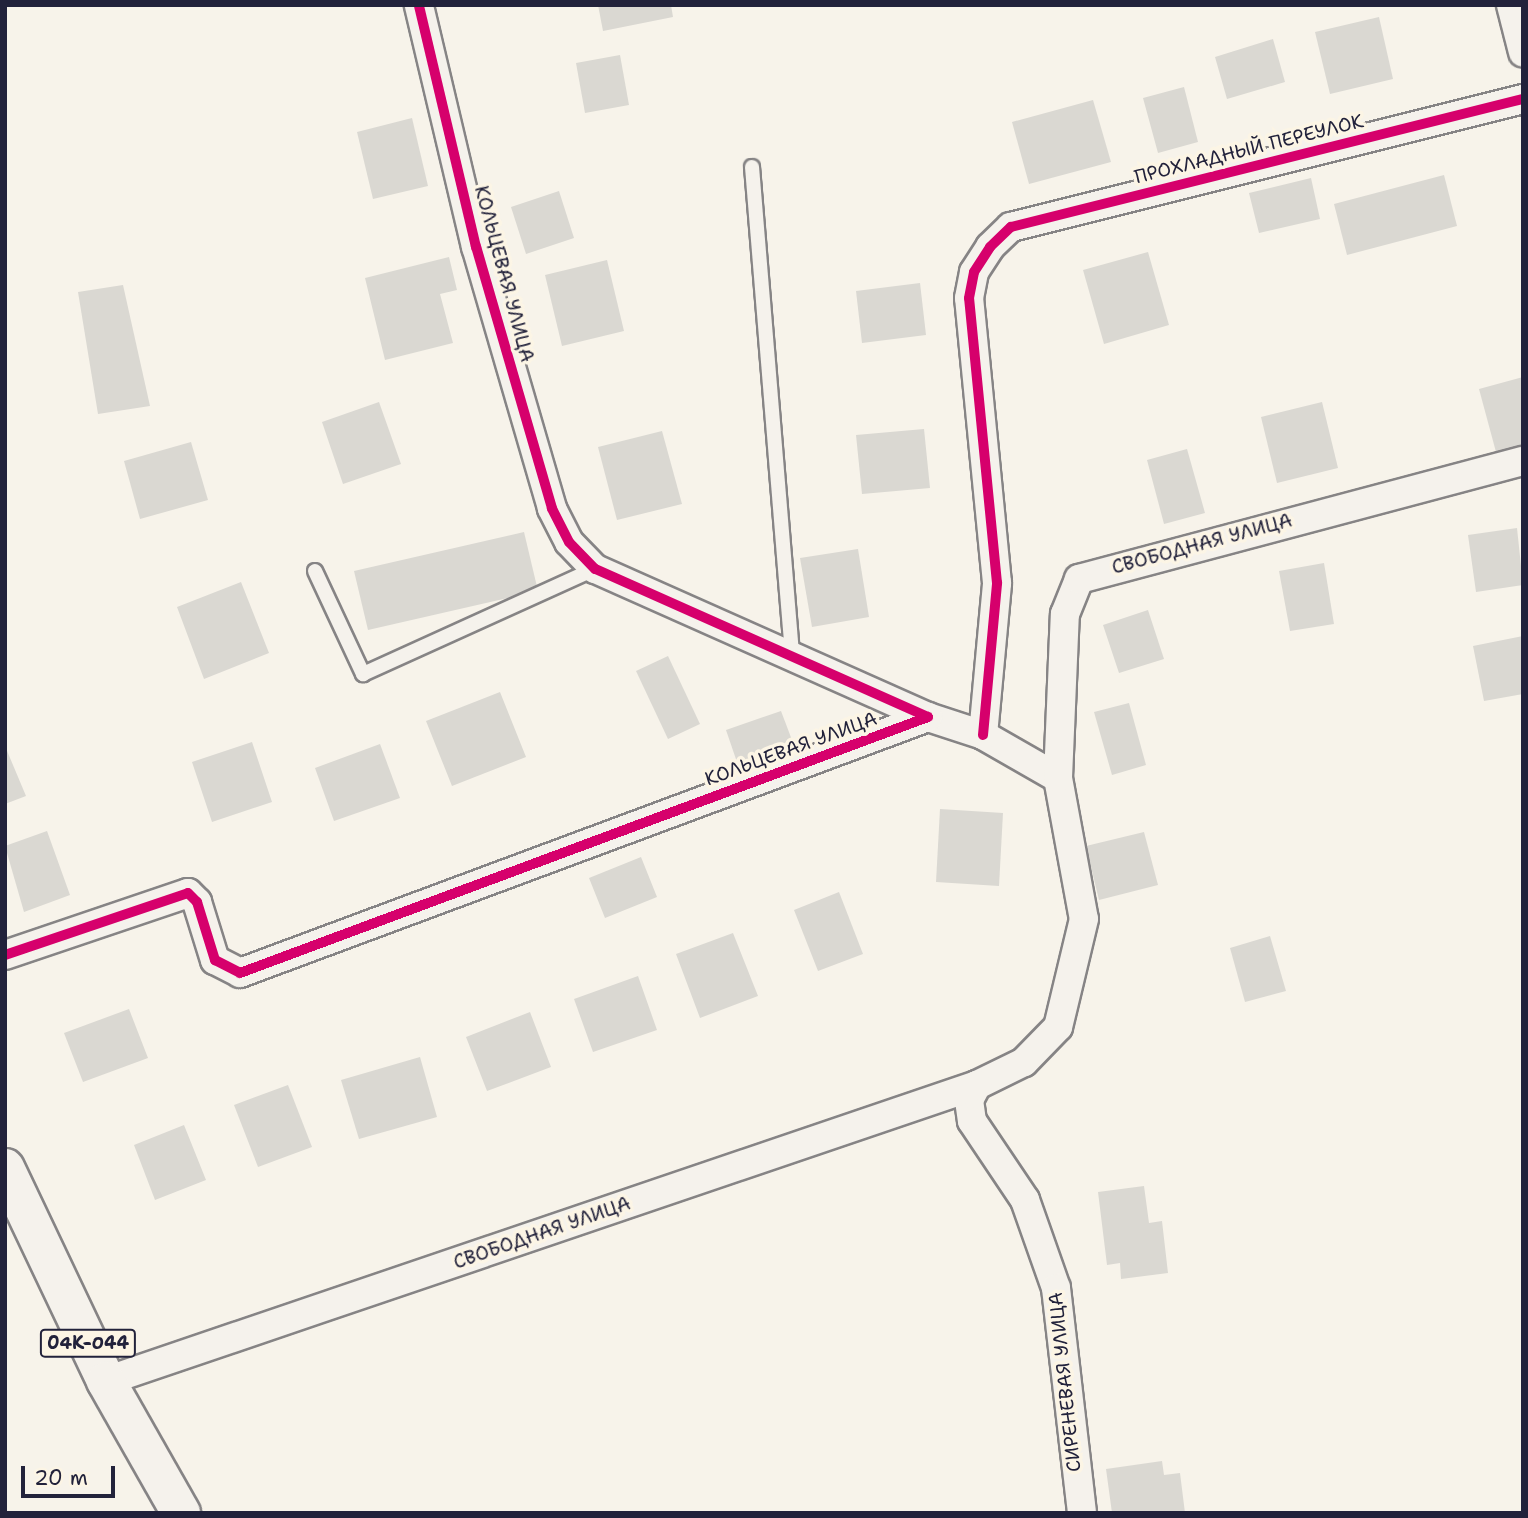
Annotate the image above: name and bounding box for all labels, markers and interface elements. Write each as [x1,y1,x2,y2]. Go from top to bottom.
street label: ПРОХЛАДНЫЙ ПЕРЕУЛОК [1132,109,1366,189]
street label: КОЛЬЦЕВАЯ УЛИЦА [469,183,539,365]
street label: СВОБОДНАЯ УЛИЦА [1109,509,1295,579]
street label: КОЛЬЦЕВАЯ УЛИЦА [702,707,880,791]
street label: СВОБОДНАЯ УЛИЦА [450,1192,634,1274]
street label: СИРЕНЕВАЯ УЛИЦА [1044,1291,1086,1473]
road number: 04К-044 [39,1328,137,1358]
scale bar [24,1452,119,1496]
text: 20 m [34,1464,88,1492]

